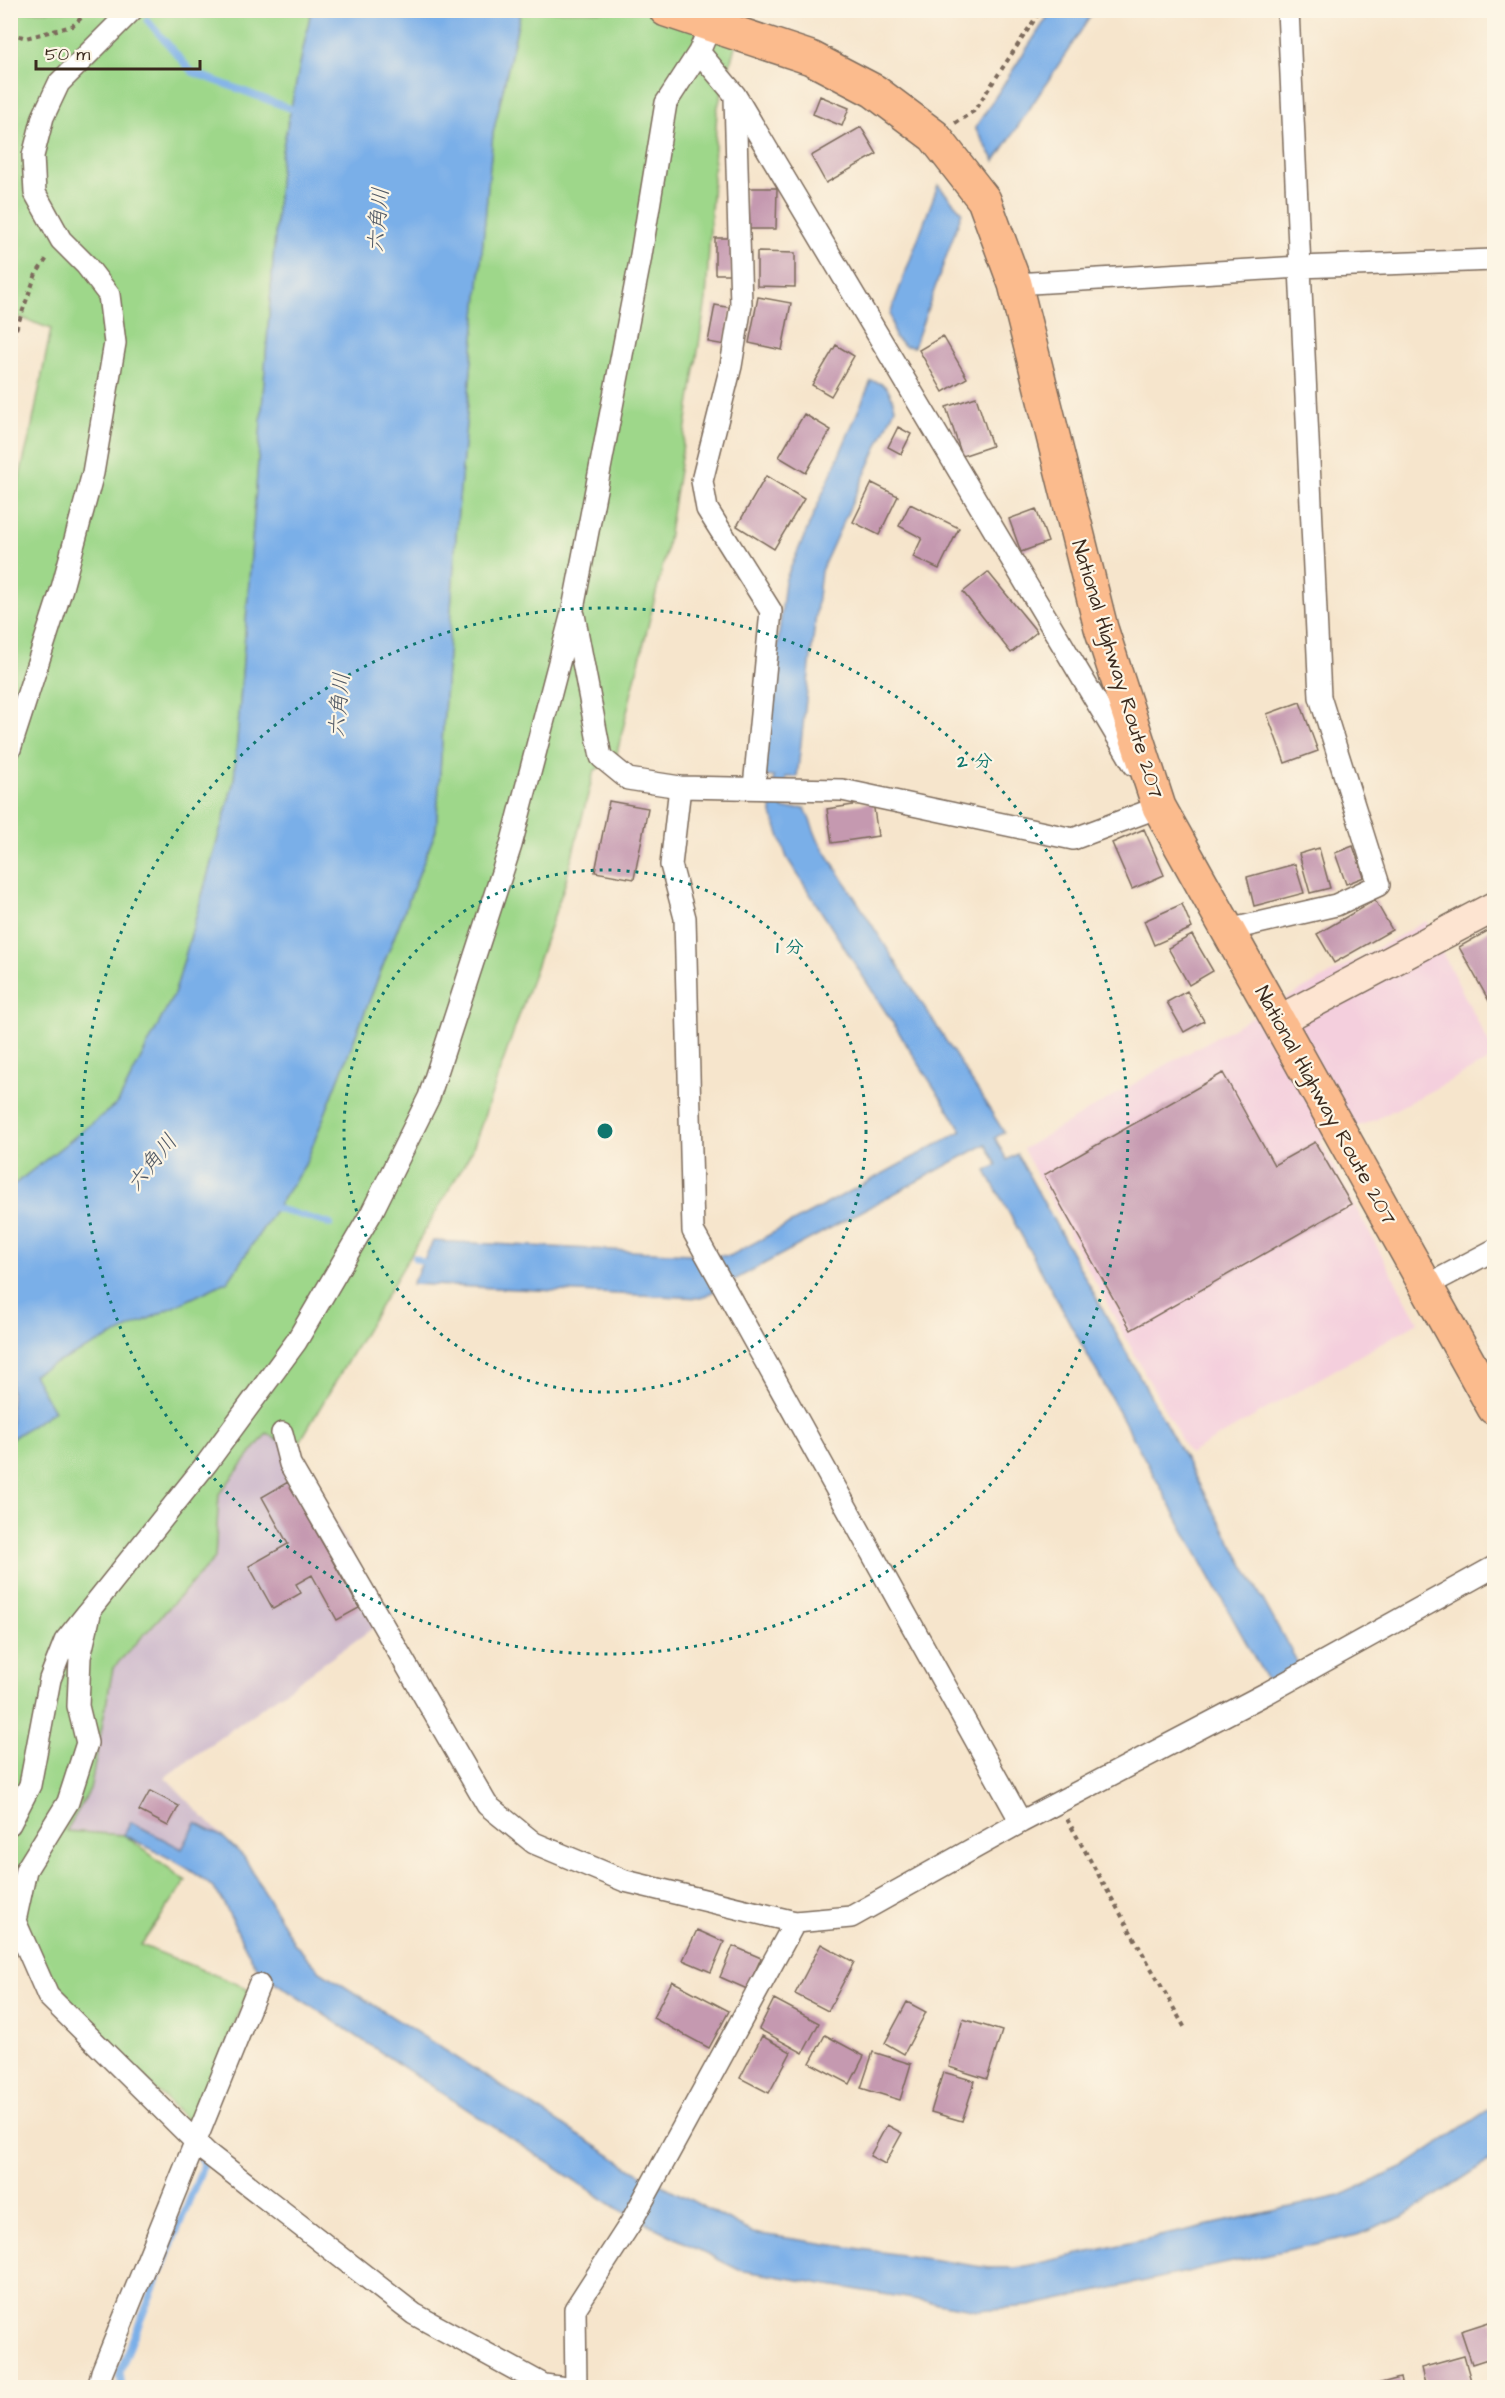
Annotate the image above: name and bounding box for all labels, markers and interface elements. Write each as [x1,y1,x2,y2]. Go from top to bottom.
scale bar [36,33,200,71]
text: 50 m [45,42,90,67]
water label: 六角川 [360,186,397,254]
street label: National Highway Route 207 [1062,536,1171,803]
water label: 六角川 [321,671,358,739]
text: 2 分 [956,749,993,774]
text: 1 分 [776,935,804,960]
street label: National Highway Route 207 [1246,981,1403,1231]
centre of rings [595,1121,615,1141]
water label: 六角川 [119,1128,185,1198]

